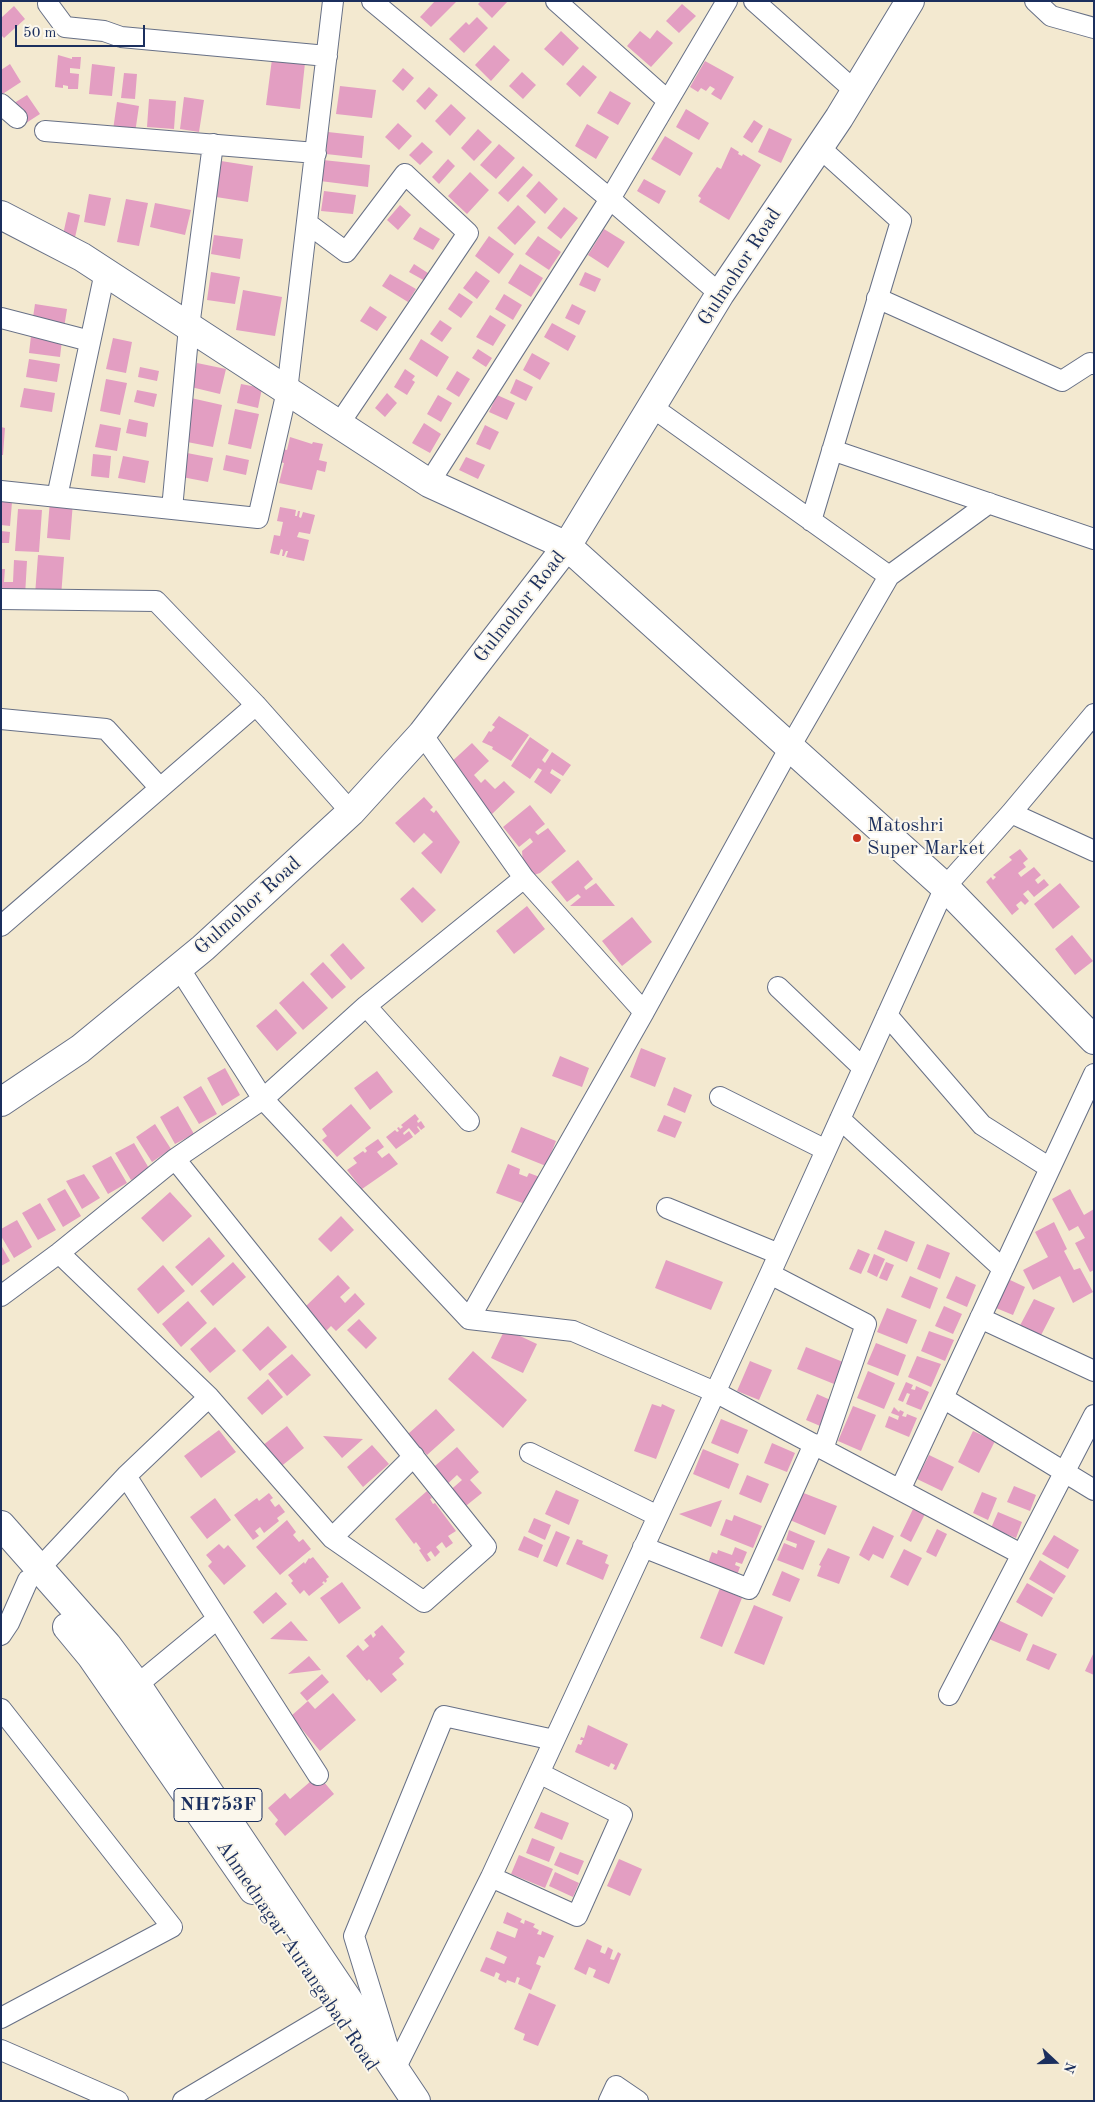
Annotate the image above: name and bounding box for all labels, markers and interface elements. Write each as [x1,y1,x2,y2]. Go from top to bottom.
scale bar [18,15,148,47]
text: 50 m [23,26,57,41]
street label: Gulmohor Road [693,204,787,330]
street label: Gulmohor Road [469,546,571,668]
place label: Matoshri Super Market [867,814,985,861]
marker: Matoshri Super Market [851,832,863,844]
street label: Gulmohor Road [190,852,306,960]
road number: NH753F [174,1788,262,1822]
street label: Ahmednagar Aurangabad Road [211,1836,383,2076]
north arrow [1030,2037,1080,2087]
text: N [1061,2060,1077,2075]

